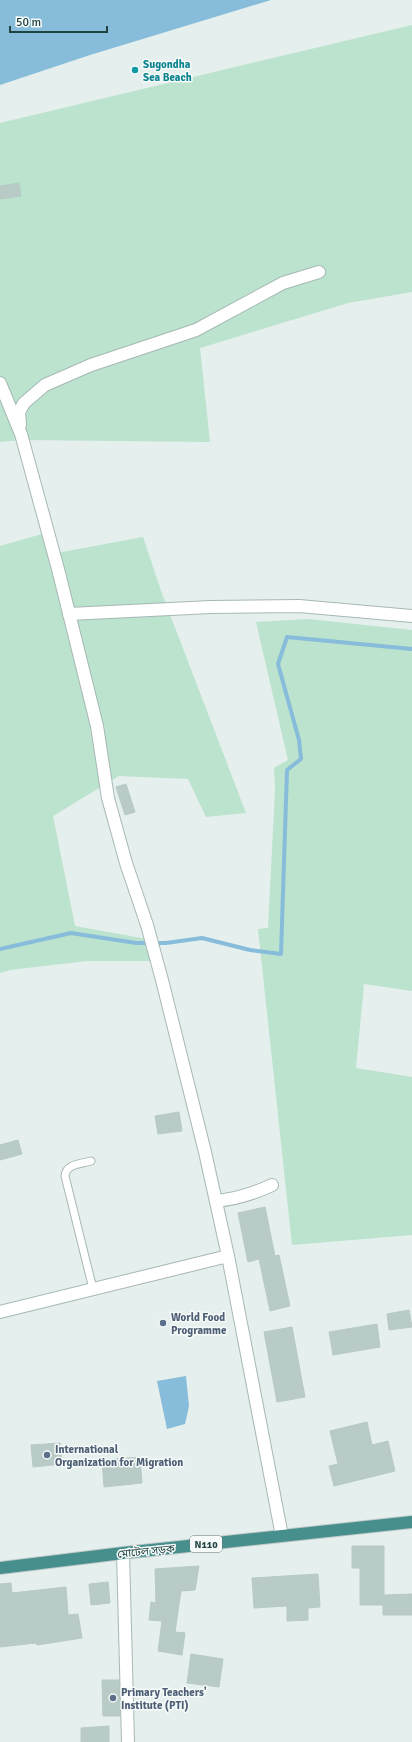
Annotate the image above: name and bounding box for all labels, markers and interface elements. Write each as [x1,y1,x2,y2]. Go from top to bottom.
scale bar [10,8,107,34]
text: 50 m [16,15,41,30]
place label: Sugondha Sea Beach [143,58,192,84]
marker: Sugondha Sea Beach [130,65,140,75]
place label: World Food Programme [171,1311,227,1337]
marker: World Food Programme [158,1318,168,1328]
place label: International Organization for Migration [55,1443,183,1469]
marker: International Organization for Migration [42,1450,52,1460]
road number: N110 [190,1536,222,1552]
street label: মোটেল সড়ক [117,1542,176,1561]
place label: Primary Teachers' Institute (PTI) [121,1686,207,1712]
marker: Primary Teachers' Institute (PTI) [108,1693,118,1703]

